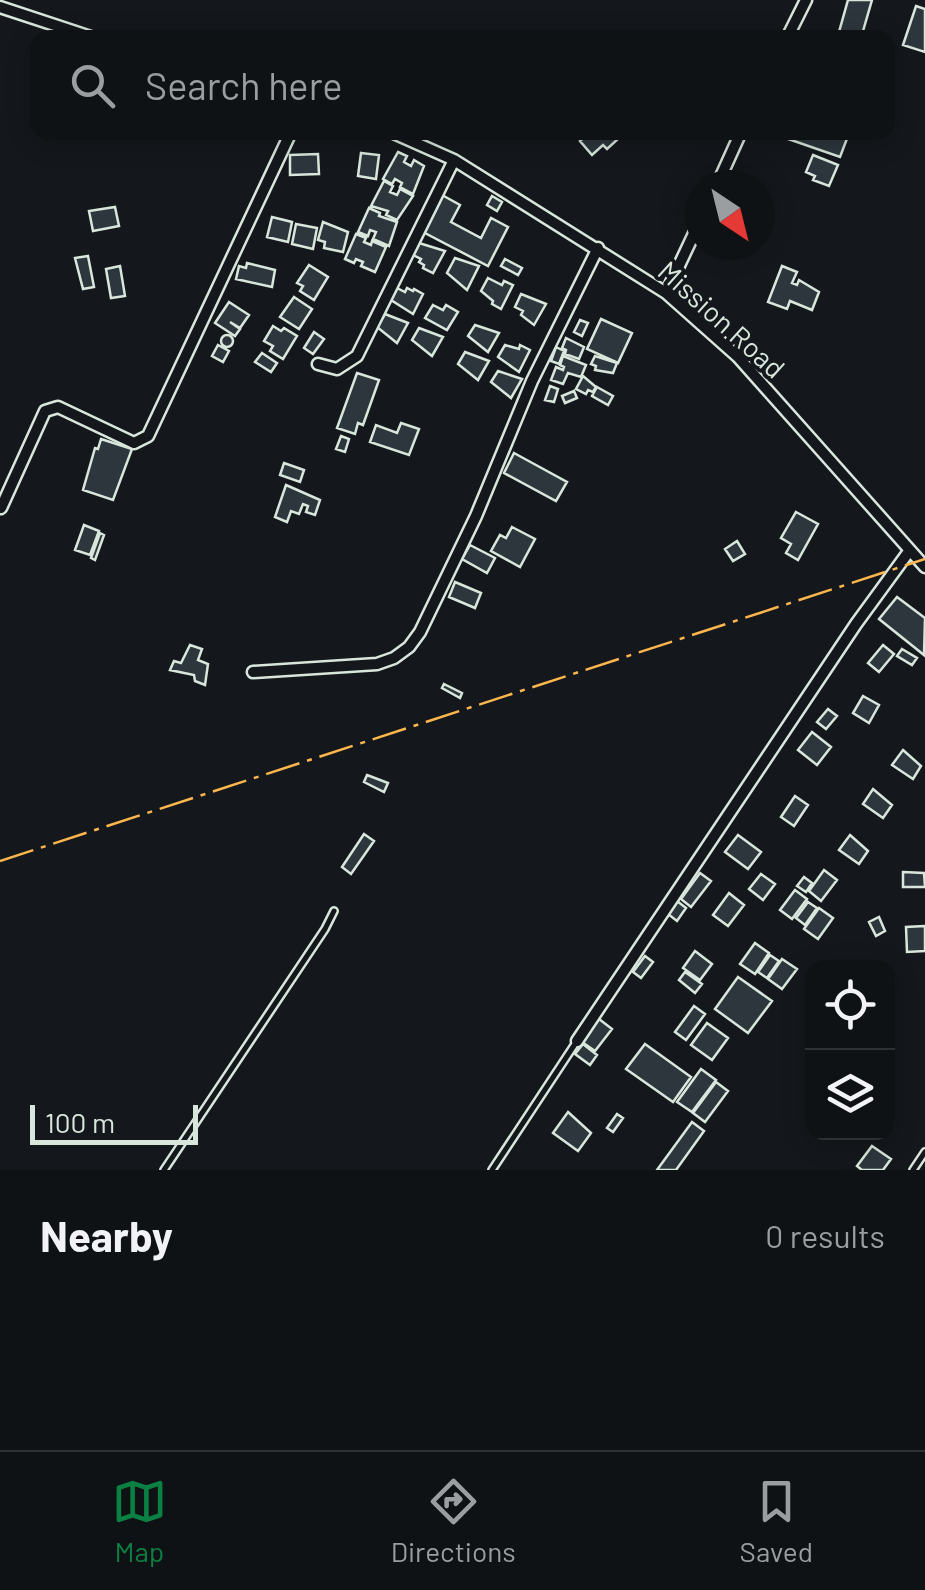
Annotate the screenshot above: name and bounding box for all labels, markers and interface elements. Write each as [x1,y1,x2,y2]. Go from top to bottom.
search box [30,30,895,140]
icon: search [65,58,120,113]
text: Search here [145,62,343,108]
north arrow [685,170,775,260]
street label: Mission Road [652,253,792,385]
map controls [805,960,895,1140]
button: locate [805,960,895,1050]
button: layers [805,1050,895,1140]
scale bar [30,1100,198,1144]
text: 100 m [45,1105,115,1139]
text: Nearby [40,1210,173,1260]
text: 0 results [765,1216,885,1254]
tab: Map [112,1474,167,1568]
tab: Directions [391,1474,516,1568]
tab: Saved [740,1474,813,1568]

